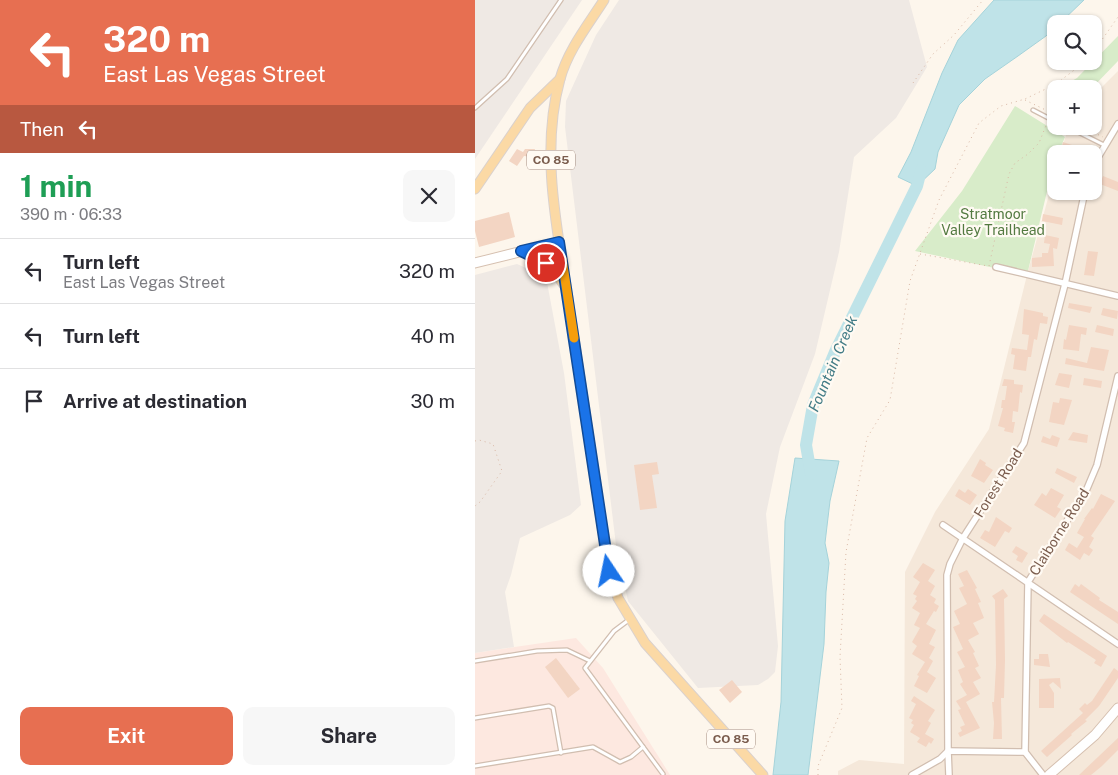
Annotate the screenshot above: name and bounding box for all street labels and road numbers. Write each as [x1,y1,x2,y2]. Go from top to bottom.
road number: CO 85 [527,150,575,170]
street label: Forest Road [970,446,1026,520]
street label: Claiborne Road [1026,486,1092,578]
road number: CO 85 [707,730,755,749]

